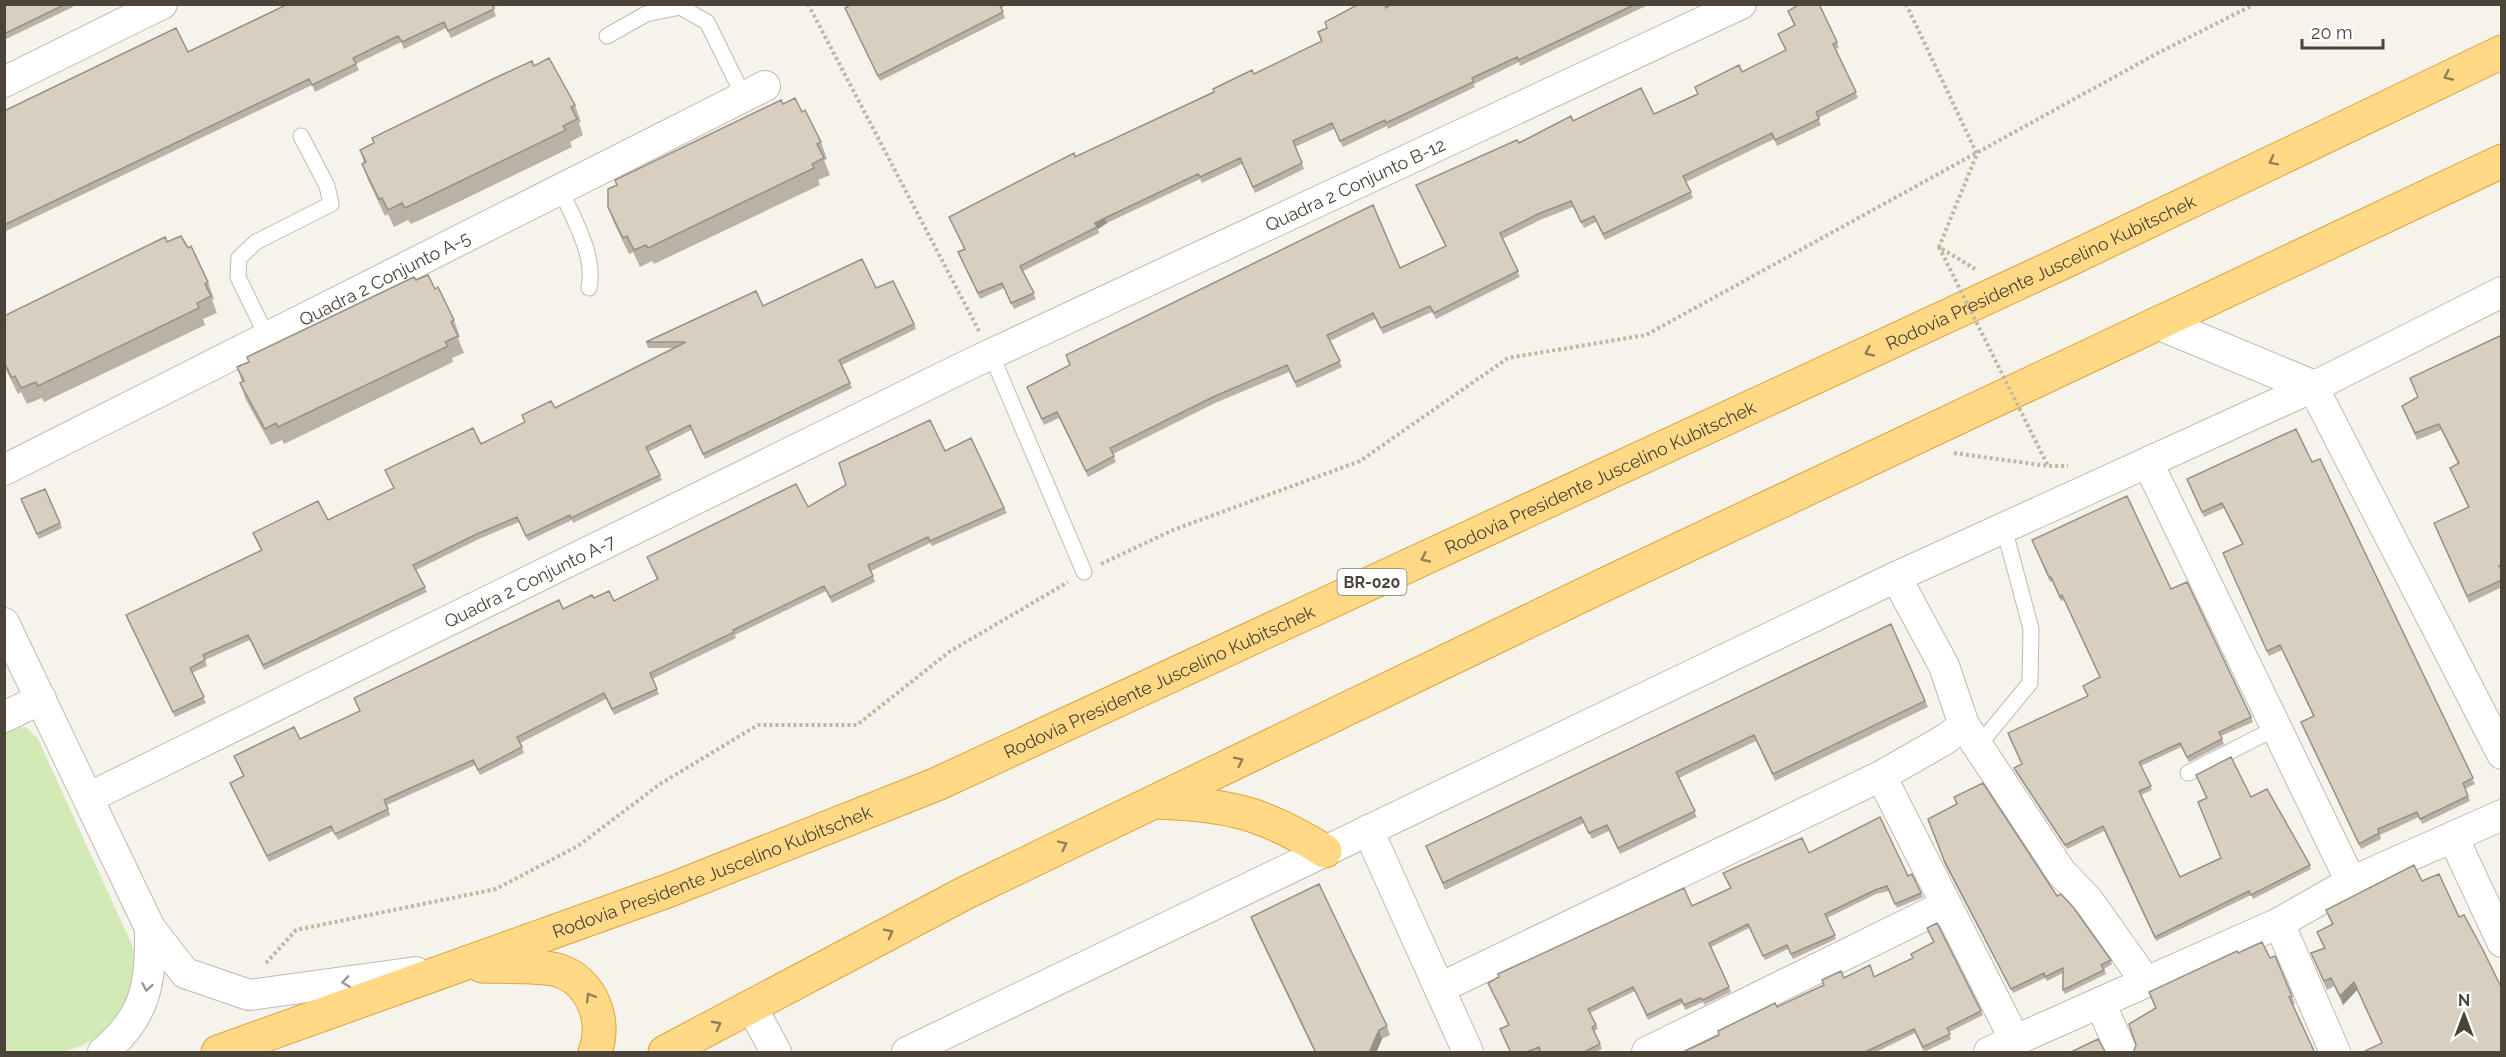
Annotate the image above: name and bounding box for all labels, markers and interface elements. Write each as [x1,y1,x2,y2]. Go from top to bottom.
scale bar [2302,12,2383,50]
text: 20 m [2311,22,2353,43]
one-way arrow [2444,69,2455,81]
street label: Quadra 2 Conjunto B-12 [1262,133,1449,235]
one-way arrow [2268,154,2279,165]
street label: Rodovia Presidente Juscelino Kubitschek [1882,190,2199,354]
street label: Quadra 2 Conjunto A-5 [295,226,473,330]
one-way arrow [1864,345,1875,357]
street label: Rodovia Presidente Juscelino Kubitschek [1441,396,1759,558]
street label: Quadra 2 Conjunto A-7 [440,530,619,632]
one-way arrow [1420,550,1431,562]
road number: BR-020 [1338,569,1406,595]
street label: Rodovia Presidente Juscelino Kubitschek [1000,600,1318,762]
one-way arrow [1232,756,1243,768]
street label: Rodovia Presidente Juscelino Kubitschek [549,800,875,942]
one-way arrow [1057,841,1068,853]
one-way arrow [883,929,893,940]
one-way arrow [341,975,350,987]
one-way arrow [141,981,154,991]
north arrow [2434,985,2494,1045]
text: N [2458,991,2470,1010]
one-way arrow [586,993,598,1003]
one-way arrow [711,1021,721,1032]

